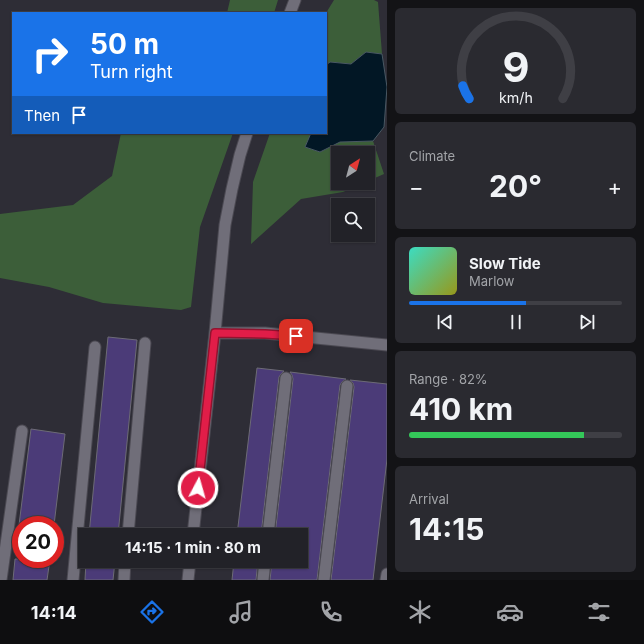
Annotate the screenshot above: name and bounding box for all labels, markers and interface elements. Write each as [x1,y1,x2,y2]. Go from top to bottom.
text: 50 m [90,27,159,61]
icon: right [24,28,76,80]
text: 9 [502,42,529,92]
text: Turn right [90,61,173,82]
text: km/h [499,89,532,106]
icon: arrive [68,104,90,126]
text: Then [24,106,60,125]
north arrow [331,146,375,190]
map controls [331,146,375,242]
text: Climate [409,148,455,164]
text: 20° [489,168,542,204]
text: − [409,174,424,200]
text: + [607,174,622,200]
button: search [331,198,375,242]
text: Slow Tide [469,254,541,273]
text: Marlow [469,273,515,289]
icon: previous [434,311,456,333]
icon: pause [505,311,527,333]
icon: next [576,311,598,333]
pin [279,319,313,353]
icon: arrive [285,325,307,347]
text: Range · 82% [409,371,488,387]
text: 410 km [409,391,513,427]
position arrow [177,467,219,509]
text: Arrival [409,491,449,507]
text: 14:15 [409,511,484,547]
speed limit sign: 20 [12,516,64,568]
text: 14:15 · 1 min · 80 m [125,538,261,557]
icon: directions [138,598,166,626]
icon: music [227,598,255,626]
icon: phone [317,598,345,626]
icon: climate [406,598,434,626]
icon: car [496,598,524,626]
icon: filters [585,598,613,626]
text: 14:14 [31,602,77,623]

